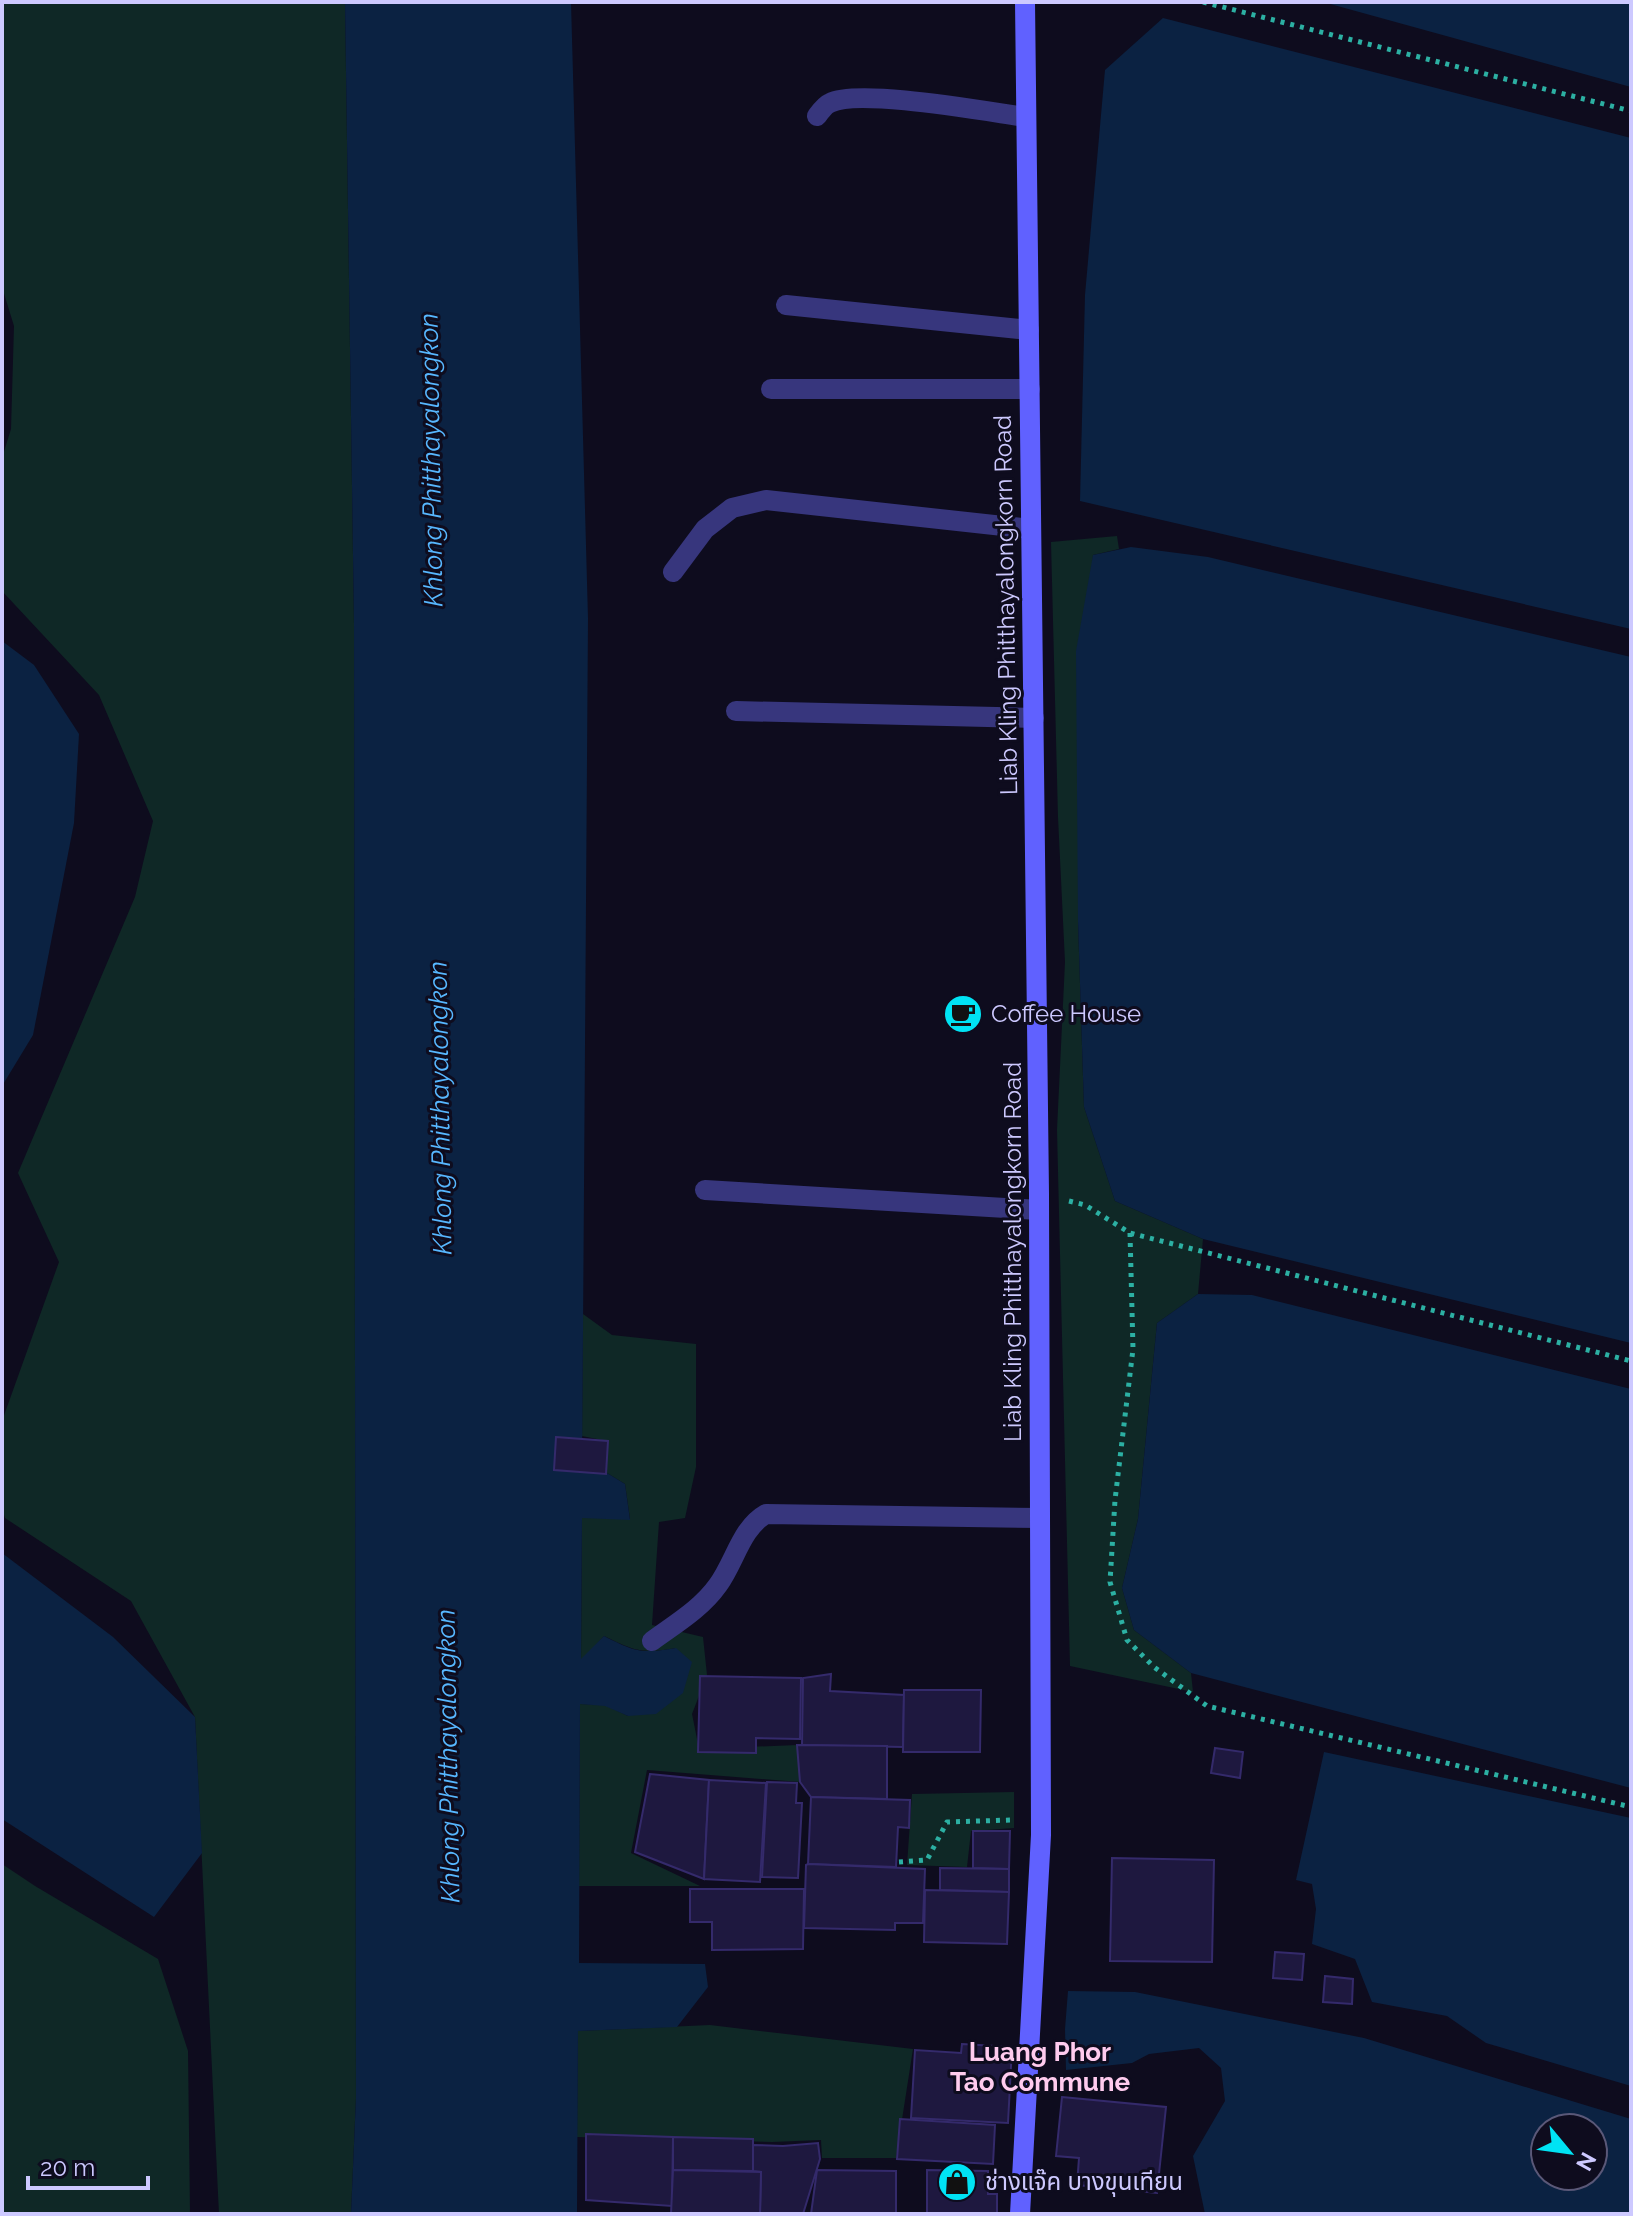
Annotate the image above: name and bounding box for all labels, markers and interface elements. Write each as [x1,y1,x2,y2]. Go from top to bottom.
water label: Khlong Phitthayalongkon [413,313,449,607]
street label: Liab Kling Phitthayalongkorn Road [988,415,1023,795]
water label: Khlong Phitthayalongkon [422,961,458,1255]
cafe icon: Coffee House [942,993,984,1035]
place label: Coffee House [991,999,1141,1028]
street label: Liab Kling Phitthayalongkorn Road [998,1062,1027,1442]
water label: Khlong Phitthayalongkon [430,1609,466,1903]
district label: Luang Phor Tao Commune [950,2037,1130,2097]
north arrow [1529,2112,1609,2192]
scale bar [28,2140,148,2190]
text: N [1571,2148,1602,2175]
text: 20 m [40,2153,95,2182]
shop icon: ช่างแจ๊ค บางขุนเทียน [936,2161,978,2203]
place label: ช่างแจ๊ค บางขุนเทียน [985,2167,1183,2197]

